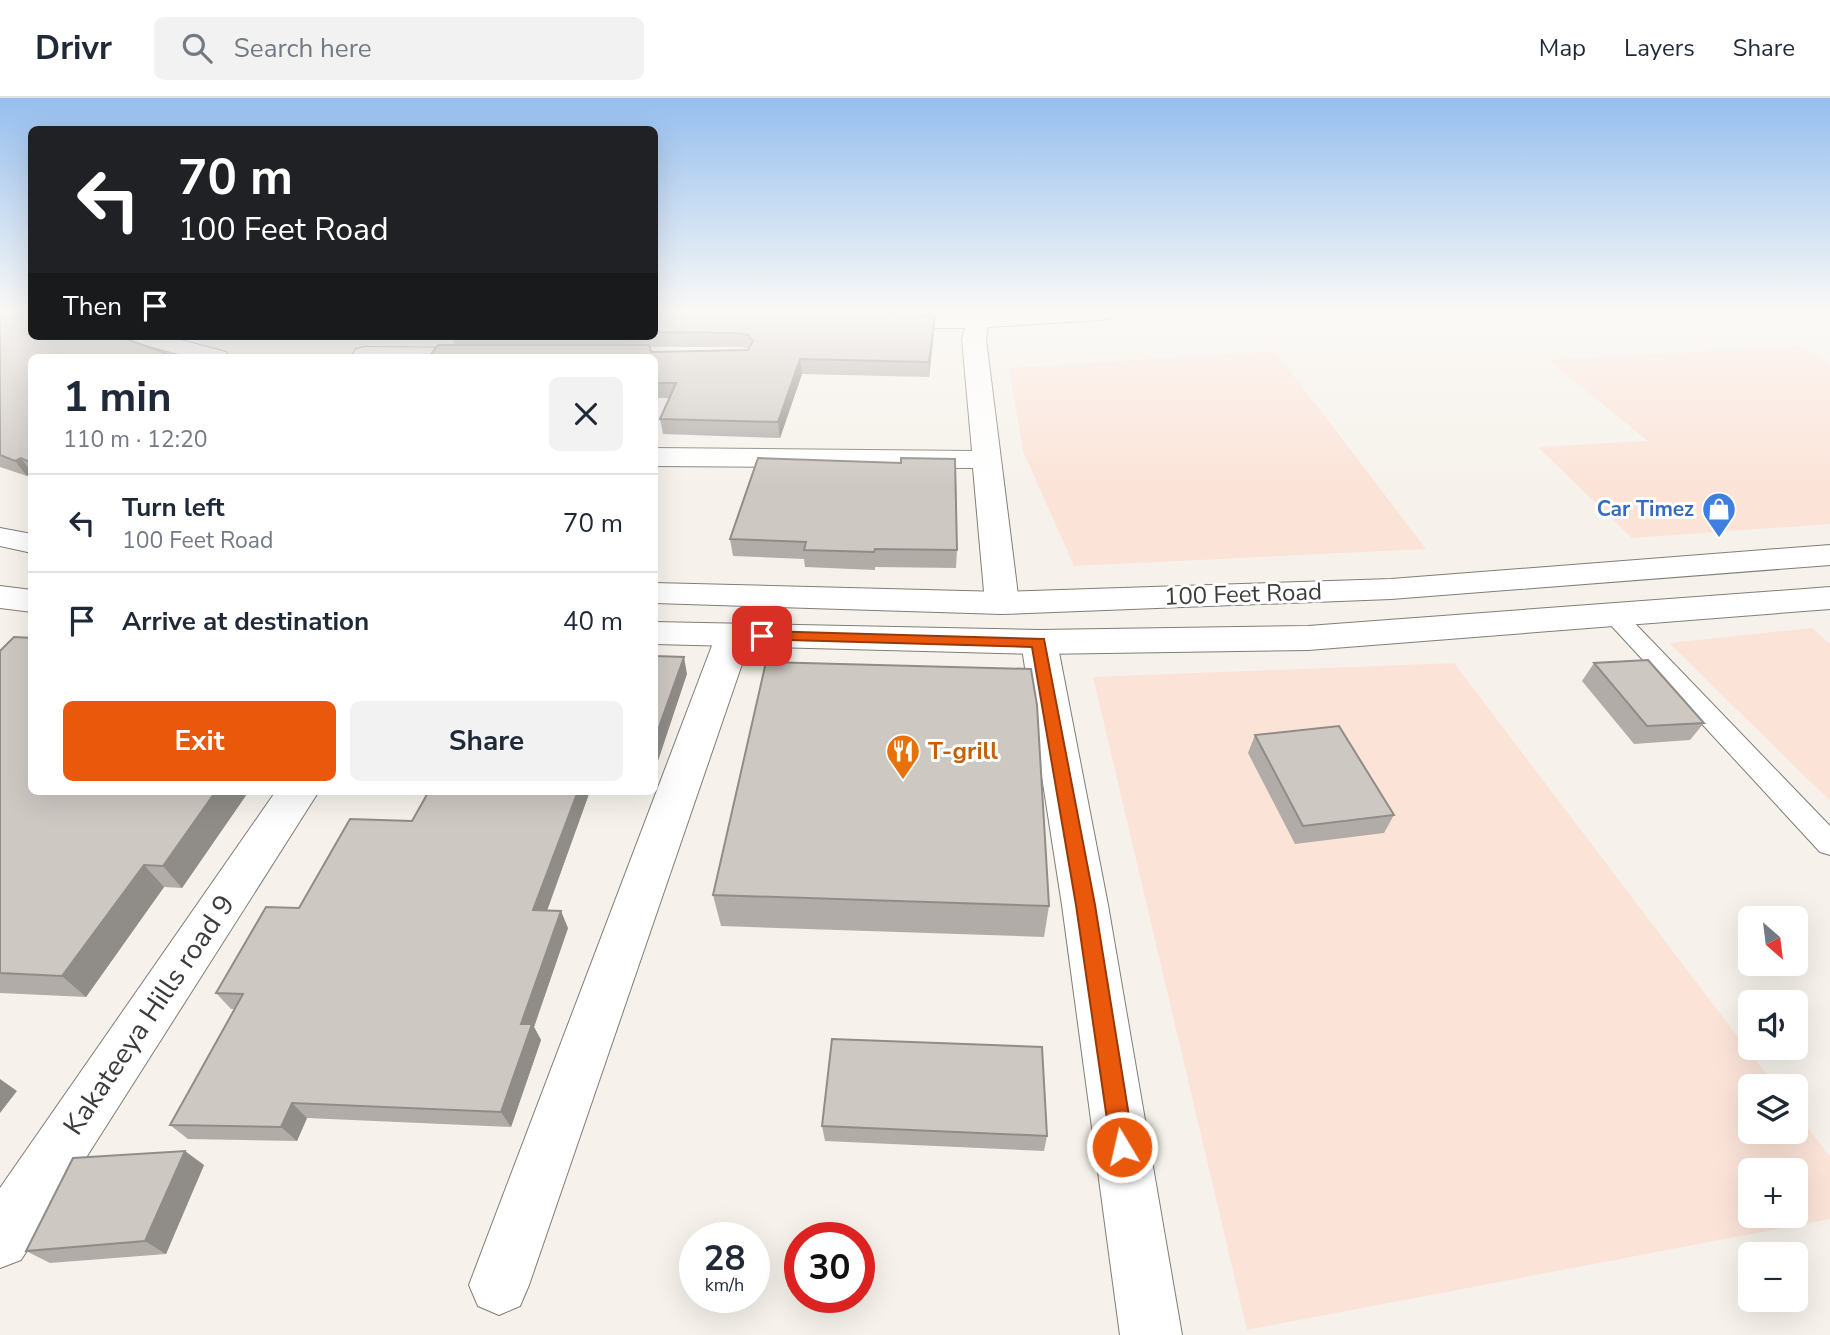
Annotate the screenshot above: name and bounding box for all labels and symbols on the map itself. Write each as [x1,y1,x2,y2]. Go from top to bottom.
shop icon: Car Timez [1700,490,1738,539]
place label: Car Timez [1597,495,1694,523]
street label: 100 Feet Road [1163,575,1323,613]
pin [732,606,792,666]
restaurant icon: T-grill [884,732,922,781]
place label: T-grill [928,735,998,767]
street label: Kakateeya Hills road 9 [54,888,244,1142]
north arrow [1738,906,1808,976]
position arrow [1085,1110,1159,1184]
speed limit sign: 30 [784,1222,875,1313]

